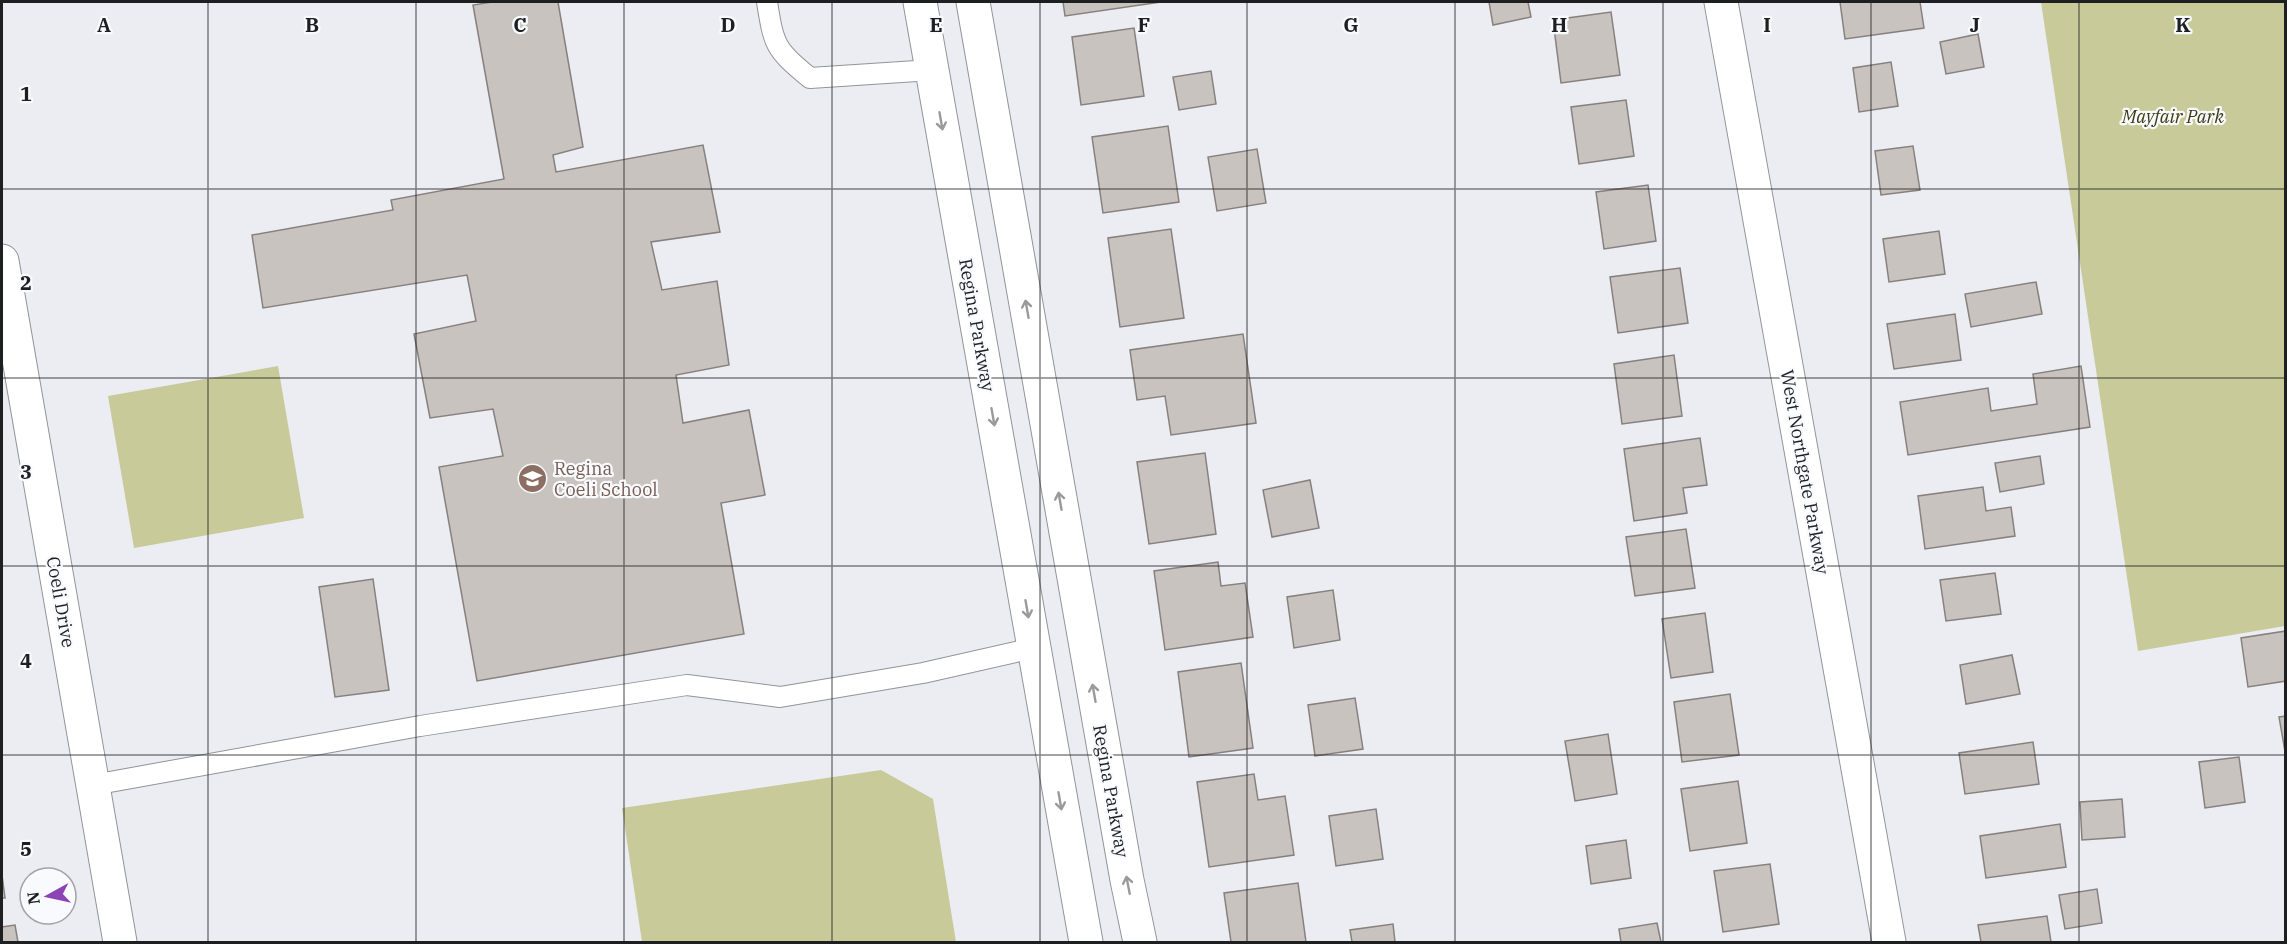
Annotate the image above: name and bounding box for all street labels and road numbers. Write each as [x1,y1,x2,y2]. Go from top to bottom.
street label: Regina Parkway [954,257,1000,394]
street label: West Northgate Parkway [1776,368,1834,576]
street label: Coeli Drive [42,555,80,649]
street label: Regina Parkway [1088,723,1134,860]

